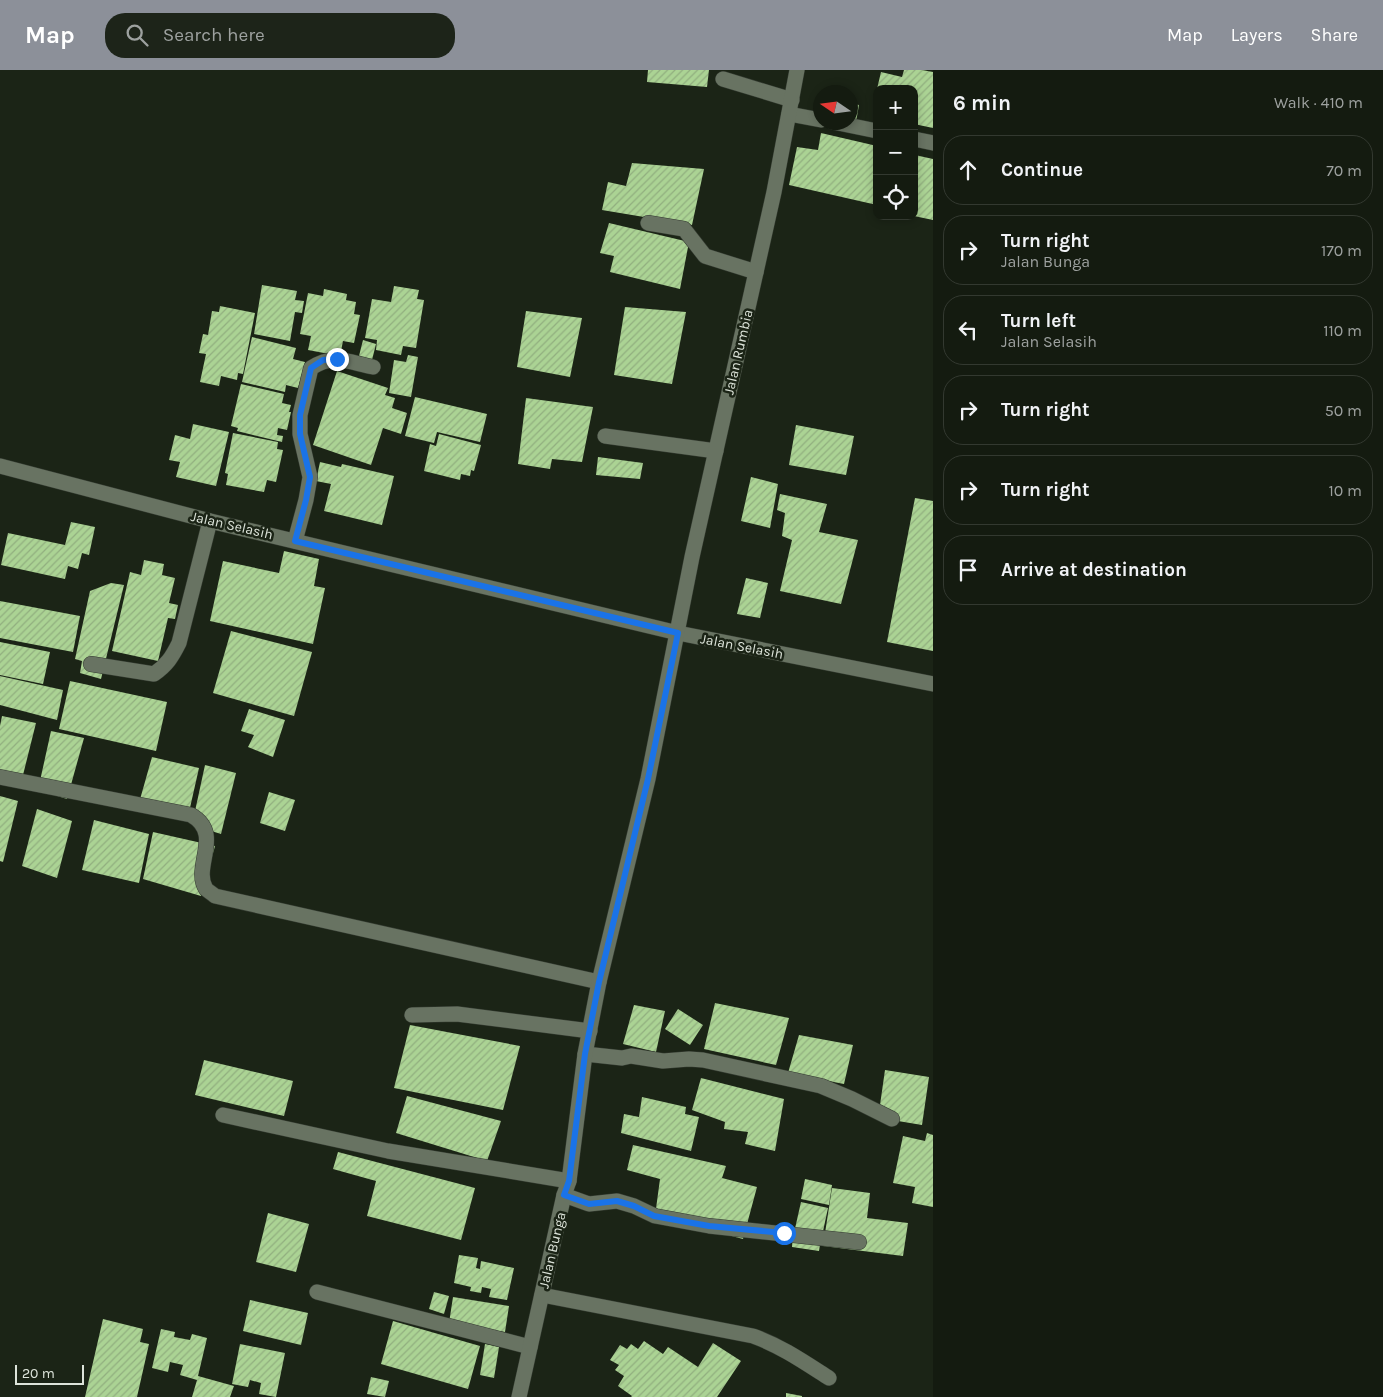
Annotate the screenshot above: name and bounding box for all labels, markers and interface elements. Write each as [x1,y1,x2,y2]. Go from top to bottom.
search box [105,13,455,58]
text: Map [25,21,75,49]
icon: search [123,21,151,49]
text: Search here [163,24,265,46]
text: Map [1167,24,1203,46]
text: Layers [1231,24,1283,46]
text: Share [1311,24,1358,46]
north arrow [813,85,858,130]
map controls [873,85,918,220]
button: + [873,85,918,130]
text: 6 min [953,91,1011,115]
text: Walk · 410 m [1274,93,1363,112]
button: − [873,130,918,175]
icon: ahead [954,156,982,184]
text: Continue [1001,159,1083,181]
text: 70 m [1326,161,1362,180]
button: locate [873,175,918,220]
text: Turn right [1001,230,1090,252]
icon: right [954,236,982,264]
text: 170 m [1321,241,1362,260]
text: Jalan Bunga [1001,252,1090,271]
street label: Jalan Rumbia [720,308,757,396]
text: Turn left [1001,310,1076,332]
icon: left [954,316,982,344]
text: 110 m [1323,321,1362,340]
text: Jalan Selasih [1001,332,1097,351]
route end [326,348,349,371]
icon: right [954,396,982,424]
text: Turn right [1001,399,1090,421]
text: 50 m [1325,401,1362,420]
icon: right [954,476,982,504]
text: Turn right [1001,479,1090,501]
text: 10 m [1328,481,1362,500]
street label: Jalan Selasih [189,508,275,543]
icon: arrive [954,556,982,584]
text: Arrive at destination [1001,559,1187,581]
street label: Jalan Selasih [699,630,785,663]
street label: Jalan Bunga [535,1210,570,1290]
route start [773,1222,796,1245]
scale bar [15,1362,84,1385]
text: 20 m [22,1365,55,1382]

